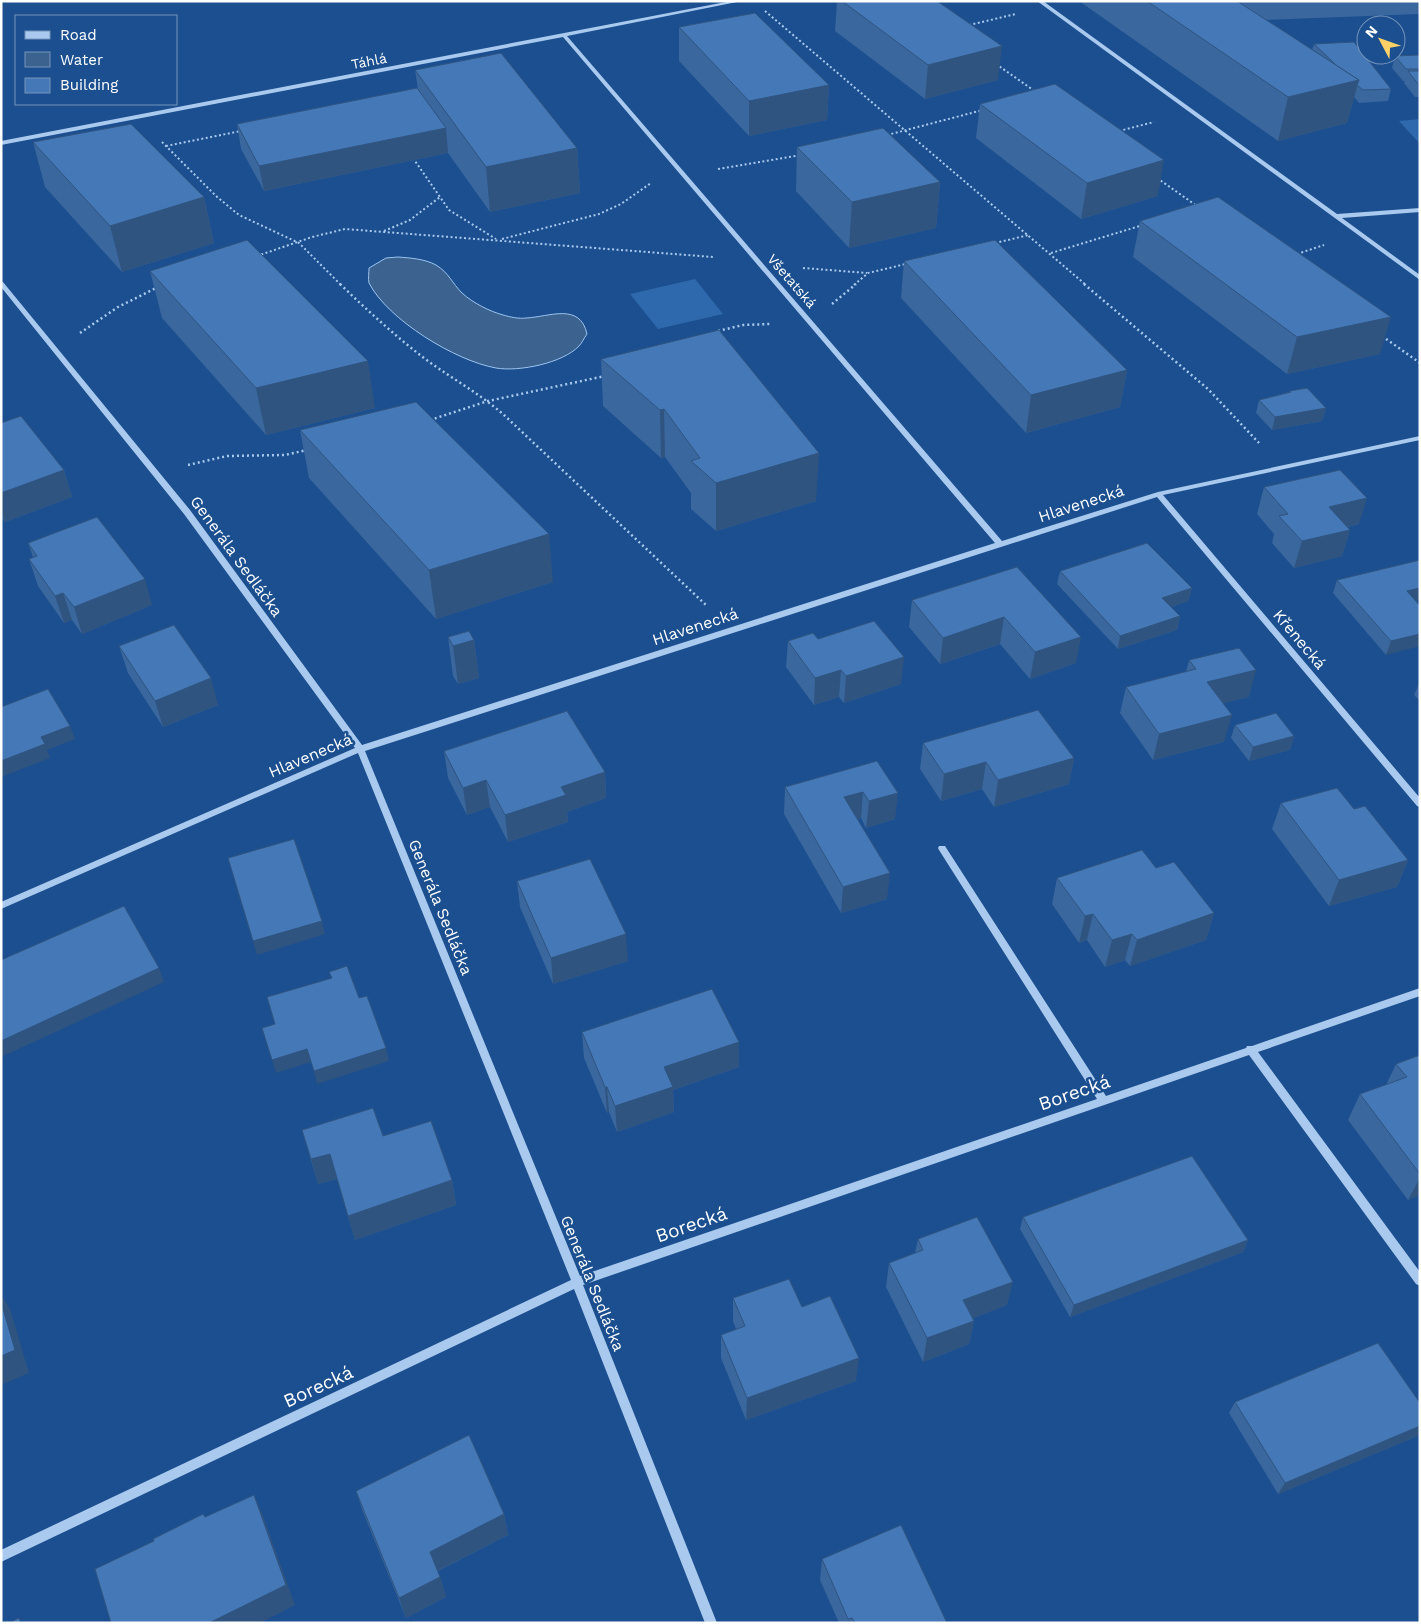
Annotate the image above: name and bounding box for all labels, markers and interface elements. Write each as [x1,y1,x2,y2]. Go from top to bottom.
legend [15,15,178,105]
north arrow [1356,15,1406,65]
text: N [1362,22,1381,41]
text: Road [60,26,97,44]
street label: Táhlá [350,50,388,72]
text: Water [60,51,103,69]
text: Building [60,76,118,94]
street label: Všetatská [764,251,820,311]
street label: Hlavenecká [1036,481,1126,526]
street label: Generála Sedláčka [186,492,287,620]
street label: Hlavenecká [650,604,740,649]
street label: Křenecká [1269,606,1330,673]
street label: Hlavenecká [266,729,355,782]
street label: Generála Sedláčka [405,837,476,978]
street label: Borecká [1035,1069,1113,1115]
street label: Borecká [652,1201,730,1247]
street label: Generála Sedláčka [557,1213,628,1354]
street label: Borecká [280,1360,357,1413]

